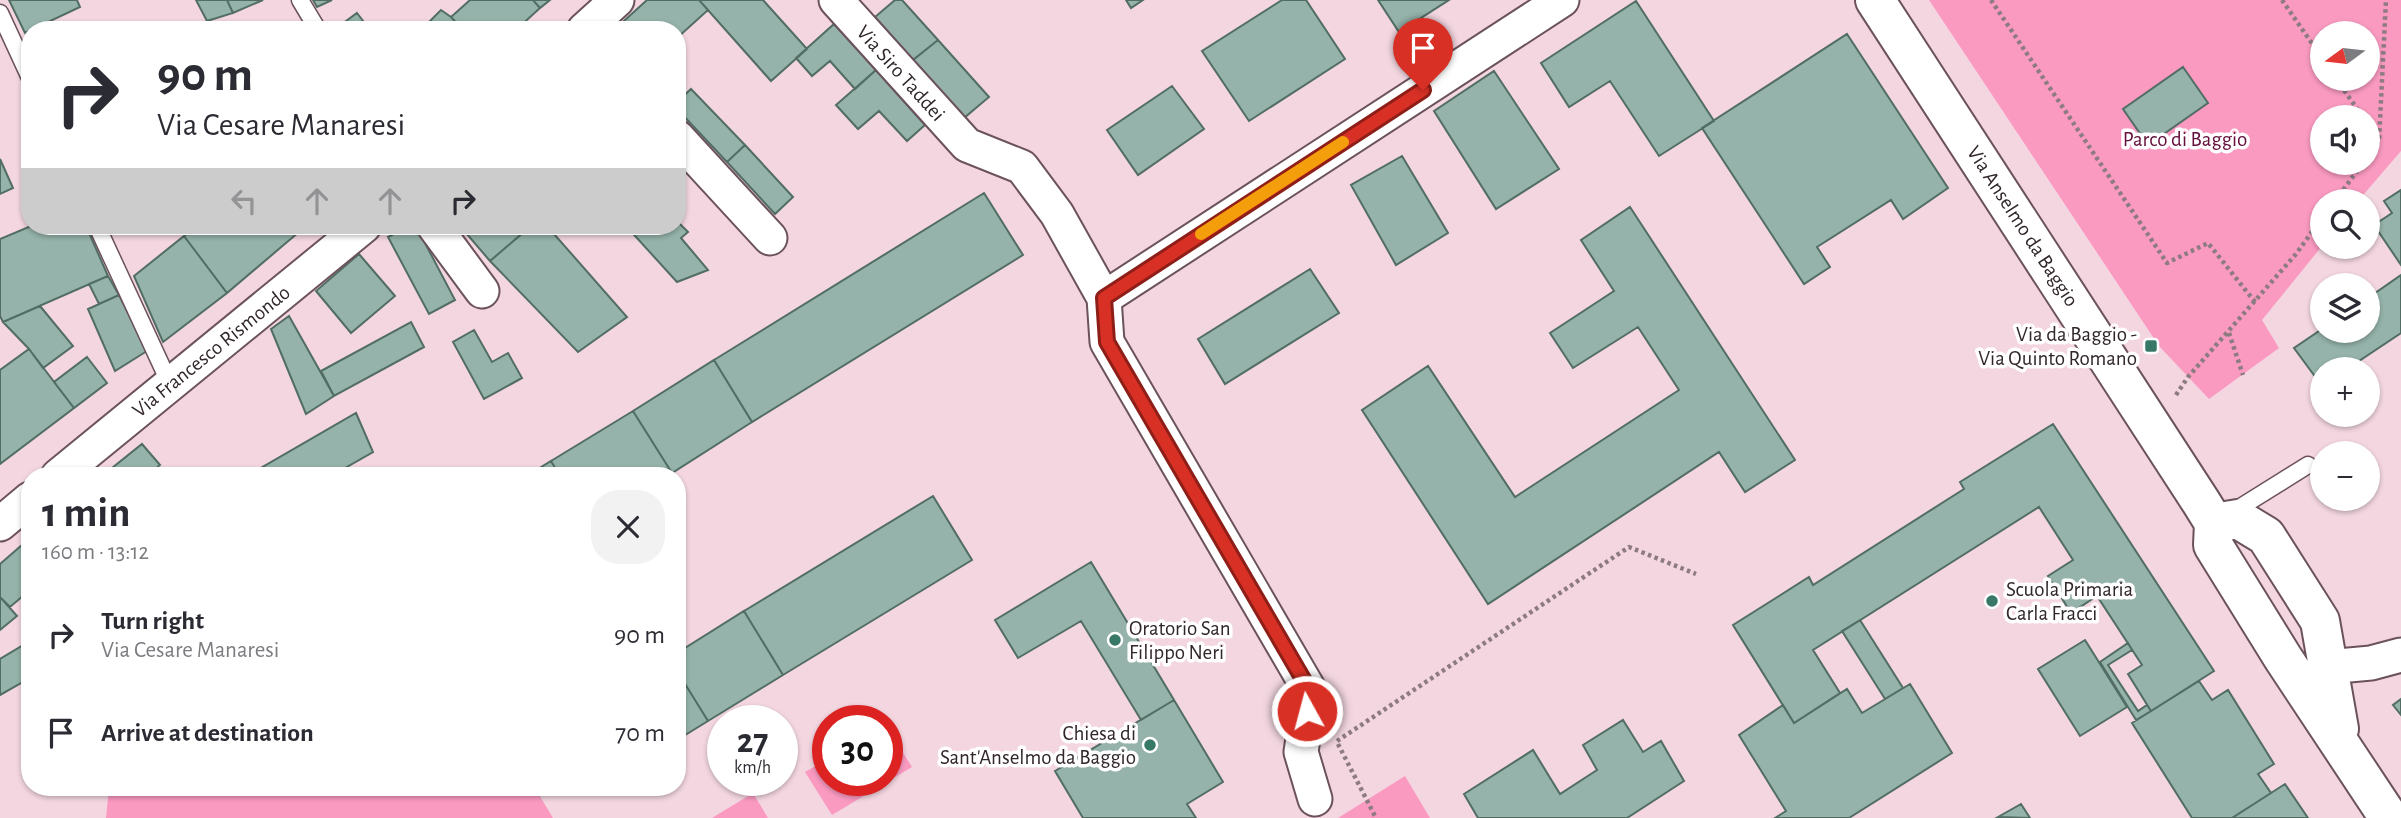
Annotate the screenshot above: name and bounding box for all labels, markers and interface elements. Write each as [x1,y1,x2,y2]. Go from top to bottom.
pin [1393,18,1453,90]
street label: Via Siro Taddei [852,21,949,125]
north arrow [2310,21,2380,91]
map controls [2310,21,2380,511]
icon: arrive [1404,29,1442,67]
icon: right [42,49,133,140]
text: 90 m [157,51,253,100]
button: sound [2310,105,2380,175]
text: Via Cesare Manaresi [157,109,405,141]
park label: Parco di Baggio [2123,129,2247,150]
street label: Via Anselmo da Baggio [1963,142,2082,310]
icon: left [225,182,263,220]
icon: ahead [298,182,336,220]
icon: ahead [371,182,409,220]
icon: right [444,182,482,220]
button: search [2310,189,2380,259]
button: layers [2310,273,2380,343]
street label: Via Francesco Rismondo [128,282,294,421]
place label: Via da Baggio - Via Quinto Romano [1978,324,2137,369]
marker: Via da Baggio - Via Quinto Romano [2143,338,2159,354]
button: + [2310,357,2380,427]
button: − [2310,441,2380,511]
button: close [591,490,665,564]
text: 1 min [42,492,131,534]
text: 160 m · 13:12 [42,541,149,564]
place label: Scuola Primaria Carla Fracci [2006,579,2134,624]
marker: Scuola Primaria Carla Fracci [1984,593,2000,609]
text: Turn right [101,608,204,634]
icon: right [42,616,80,654]
place label: Oratorio San Filippo Neri [1129,618,1231,663]
text: 90 m [614,622,665,648]
marker: Oratorio San Filippo Neri [1107,632,1123,648]
text: Via Cesare Manaresi [101,639,279,662]
position arrow [1270,674,1344,748]
speed limit sign: 30 [812,705,903,796]
icon: arrive [42,714,80,752]
text: Arrive at destination [101,720,314,746]
text: 70 m [615,720,665,746]
place label: Chiesa di Sant'Anselmo da Baggio [940,723,1136,768]
text: 27 [737,724,768,759]
marker: Chiesa di Sant'Anselmo da Baggio [1142,737,1158,753]
text: km/h [734,759,771,777]

